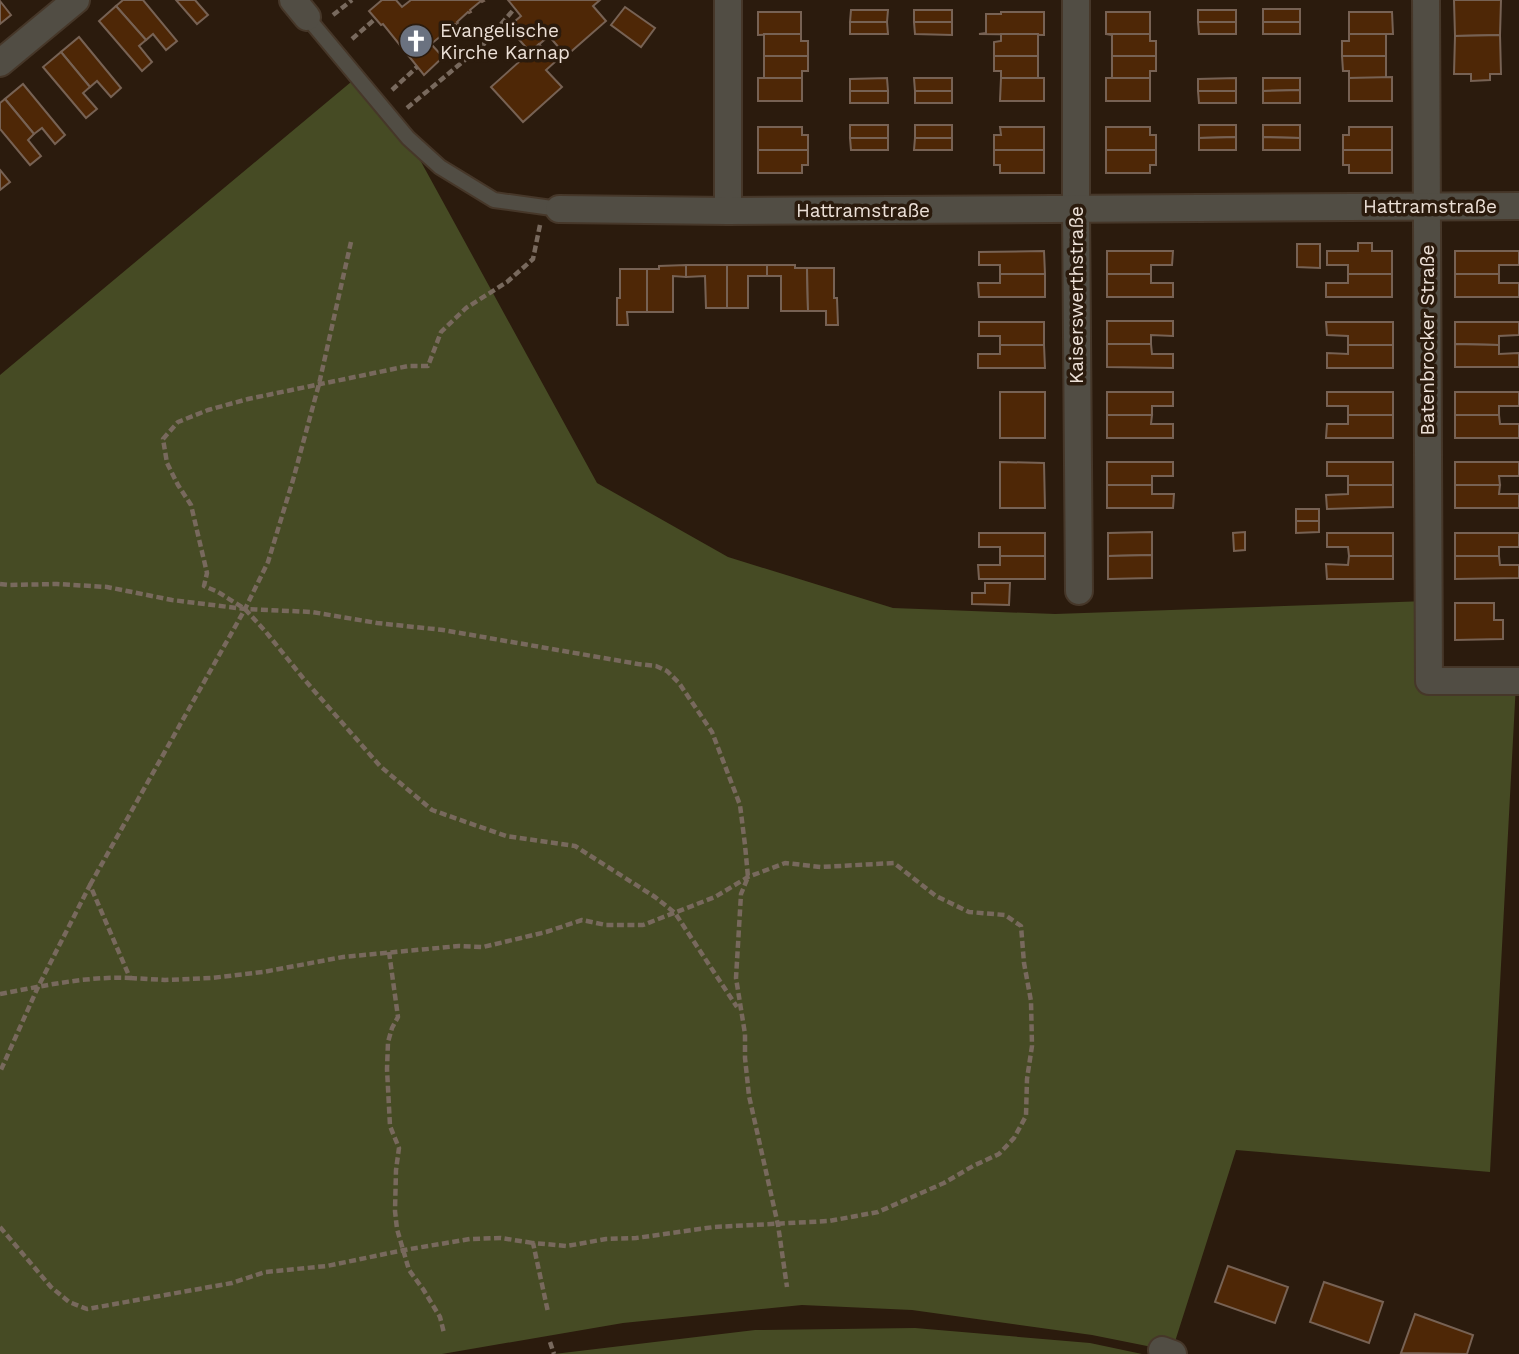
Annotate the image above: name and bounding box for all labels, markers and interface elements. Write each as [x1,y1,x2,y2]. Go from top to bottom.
place label: Evangelische Kirche Karnap [440,19,570,64]
church icon: Evangelische Kirche Karnap [397,22,435,60]
street label: Hattramstraße [1363,195,1497,218]
street label: Hattramstraße [796,199,930,222]
street label: Kaiserswerthstraße [1065,206,1088,384]
street label: Batenbrocker Straße [1416,244,1439,436]

